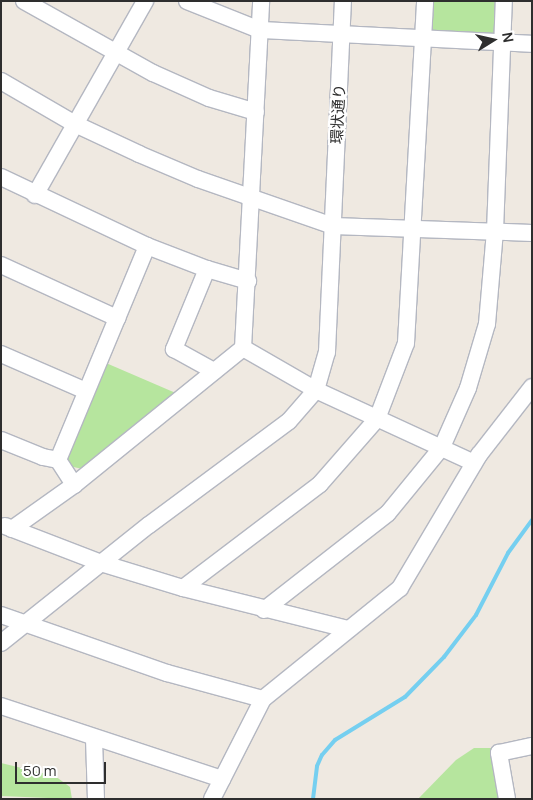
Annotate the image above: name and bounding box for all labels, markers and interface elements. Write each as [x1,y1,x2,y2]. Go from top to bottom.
north arrow [468,15,518,65]
text: N [498,31,518,44]
street label: 環状通り [327,84,349,144]
scale bar [18,752,109,784]
text: 50 m [23,760,57,781]

